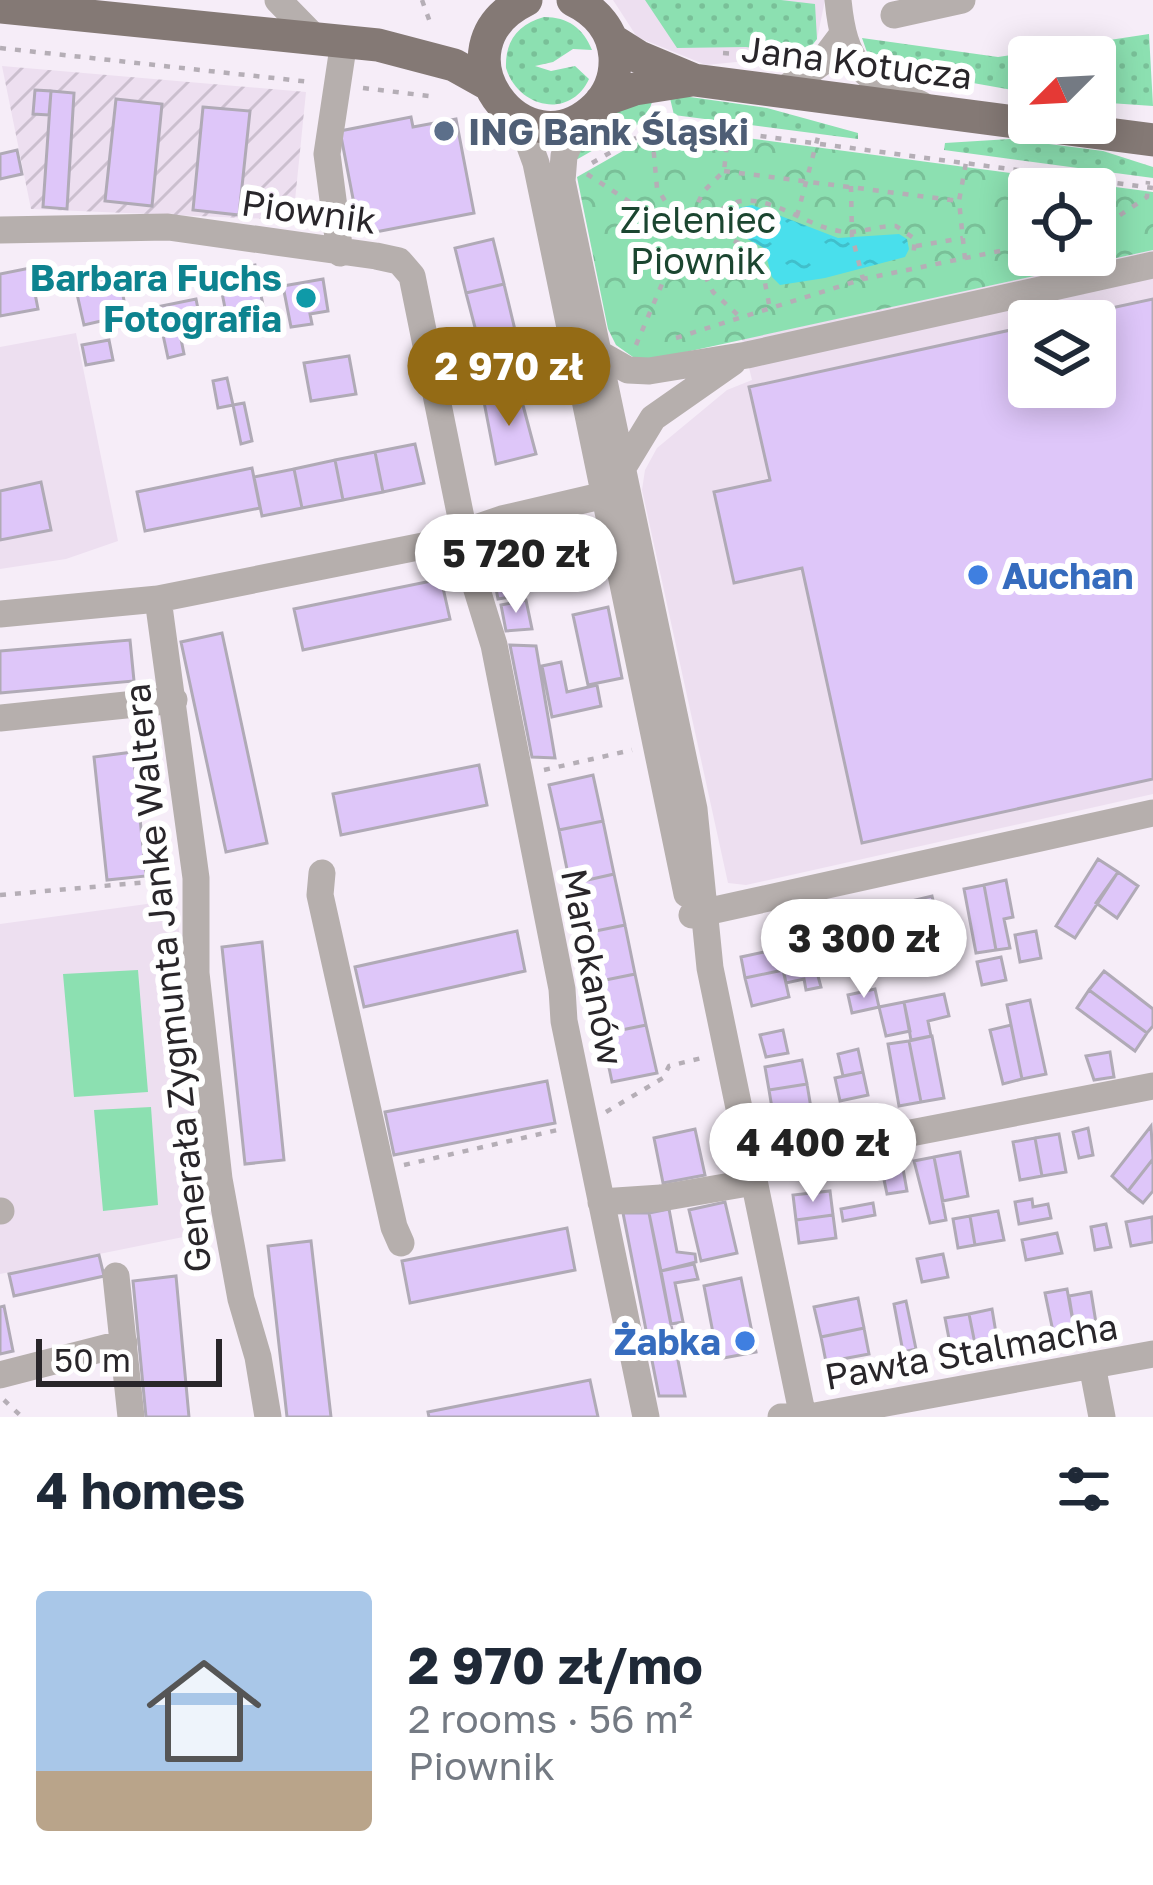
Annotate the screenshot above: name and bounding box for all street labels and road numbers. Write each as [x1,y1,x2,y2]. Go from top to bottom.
street label: Jana Kotucza [739,27,975,97]
street label: Piownik [239,180,379,242]
street label: Generała Zygmunta Janke Waltera [115,681,219,1275]
street label: Marokanów [553,865,633,1069]
street label: Pawła Stalmacha [821,1304,1121,1398]

